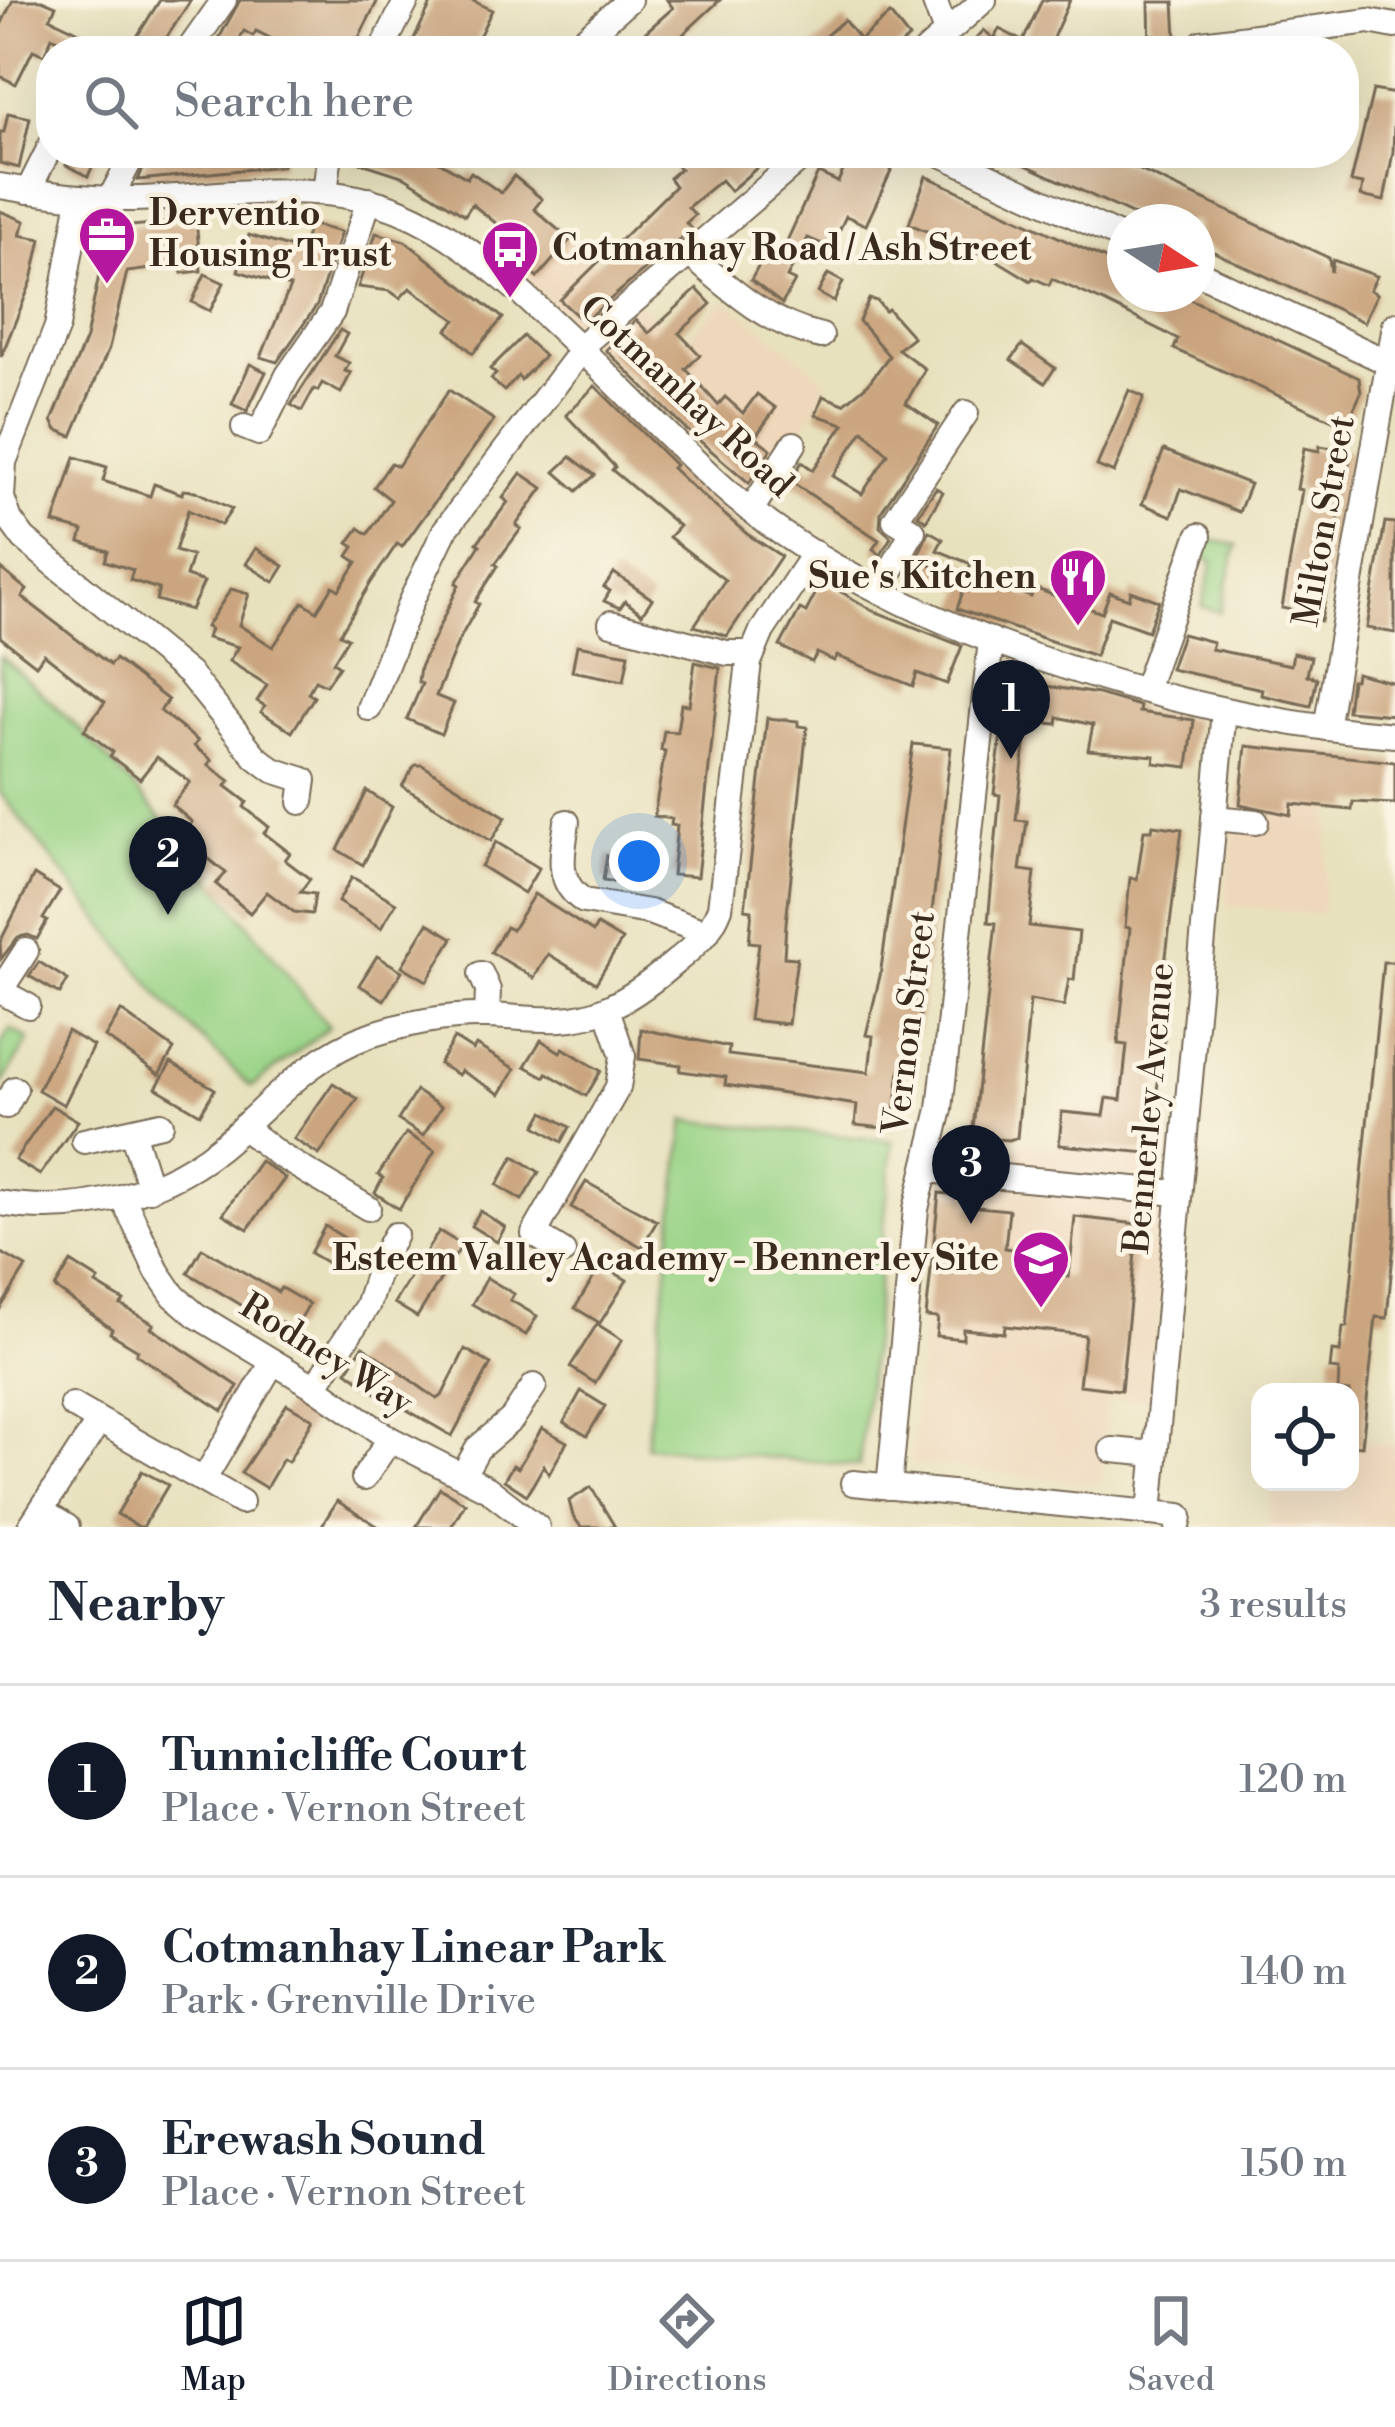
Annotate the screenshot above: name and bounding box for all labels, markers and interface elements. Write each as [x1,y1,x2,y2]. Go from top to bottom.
search box [36,36,1359,168]
icon: search [78,69,144,135]
text: Search here [174,74,414,131]
place label: Derventio Housing Trust [149,192,392,278]
office icon: Derventio Housing Trust [76,204,138,286]
north arrow [1107,204,1215,312]
bus stop icon: Cotmanhay Road / Ash Street [479,218,541,300]
place label: Cotmanhay Road / Ash Street [552,227,1032,272]
street label: Cotmanhay Road [570,286,803,508]
street label: Milton Street [1284,412,1366,630]
restaurant icon: Sue's Kitchen [1047,546,1109,628]
place label: Sue's Kitchen [809,555,1036,600]
pin: 1 [972,660,1050,759]
pin: 2 [129,816,207,915]
your location [609,831,669,891]
street label: Vernon Street [874,908,946,1139]
street label: Bennerley Avenue [1115,961,1185,1256]
pin: 3 [932,1125,1010,1224]
school or university icon: Esteem Valley Academy - Bennerley Site [1010,1228,1072,1310]
place label: Esteem Valley Academy - Bennerley Site [332,1237,999,1282]
street label: Rodney Way [231,1284,421,1426]
map controls [1251,1383,1359,1491]
button: locate [1251,1383,1359,1491]
text: Nearby [48,1573,224,1637]
text: 3 results [1199,1581,1347,1630]
text: Tunnicliffe Court [162,1728,526,1785]
text: 1 [78,1756,96,1805]
text: 120 m [1239,1756,1347,1805]
text: Place · Vernon Street [162,1785,526,1834]
text: Cotmanhay Linear Park [162,1920,666,1977]
text: 2 [75,1948,99,1997]
text: 140 m [1240,1948,1347,1997]
text: Park · Grenville Drive [162,1977,536,2026]
text: Erewash Sound [162,2112,486,2169]
text: 3 [75,2140,99,2189]
text: 150 m [1241,2140,1347,2189]
text: Place · Vernon Street [162,2169,526,2218]
tab: Map [181,2288,247,2401]
tab: Directions [608,2288,767,2401]
tab: Saved [1128,2288,1214,2401]

